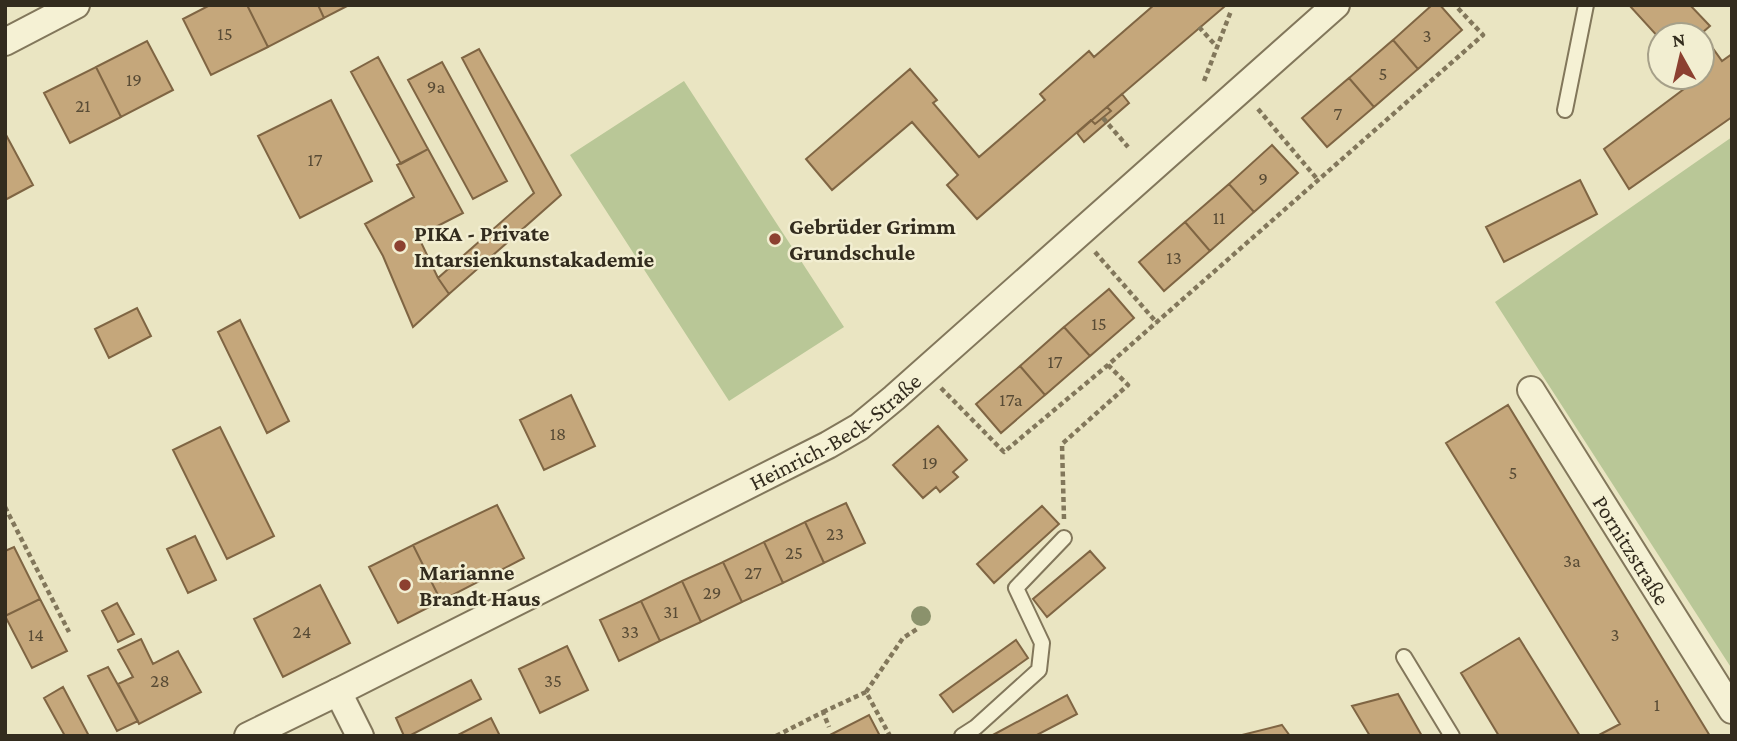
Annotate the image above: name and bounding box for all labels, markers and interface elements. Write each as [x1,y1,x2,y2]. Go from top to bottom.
north arrow [1646,21,1716,91]
house number: 15 [217,23,233,44]
house number: 3 [1422,25,1432,46]
text: N [1671,28,1687,51]
house number: 5 [1379,63,1387,84]
house number: 19 [126,69,142,90]
house number: 9a [427,76,445,97]
house number: 21 [75,95,91,116]
house number: 7 [1334,103,1343,124]
house number: 17 [307,149,323,170]
house number: 9 [1258,168,1268,189]
house number: 11 [1213,207,1225,228]
place label: Gebrüder Grimm Grundschule [789,213,956,265]
place label: PIKA - Private Intarsienkunstakademie [414,220,655,272]
marker: Gebrüder Grimm Grundschule [767,231,783,247]
marker: PIKA - Private Intarsienkunstakademie [392,238,408,254]
house number: 13 [1166,247,1182,268]
house number: 15 [1091,313,1107,334]
house number: 17 [1047,351,1063,372]
street label: Heinrich-Beck-Straße [745,367,926,496]
house number: 17a [999,389,1023,410]
house number: 18 [550,423,566,444]
house number: 19 [922,452,938,473]
house number: 5 [1509,462,1517,483]
street label: Pornitzstraße [1587,490,1676,610]
house number: 23 [826,523,844,544]
house number: 25 [785,542,803,563]
house number: 3a [1563,550,1581,571]
place label: Marianne Brandt Haus [419,559,540,611]
house number: 27 [744,562,762,583]
marker: Marianne Brandt Haus [397,577,413,593]
house number: 29 [703,582,721,603]
house number: 31 [663,601,679,622]
house number: 24 [293,621,311,642]
house number: 33 [621,621,639,642]
house number: 14 [28,624,44,645]
house number: 3 [1610,624,1620,645]
house number: 28 [150,670,170,691]
house number: 35 [544,670,562,691]
house number: 1 [1654,694,1660,715]

